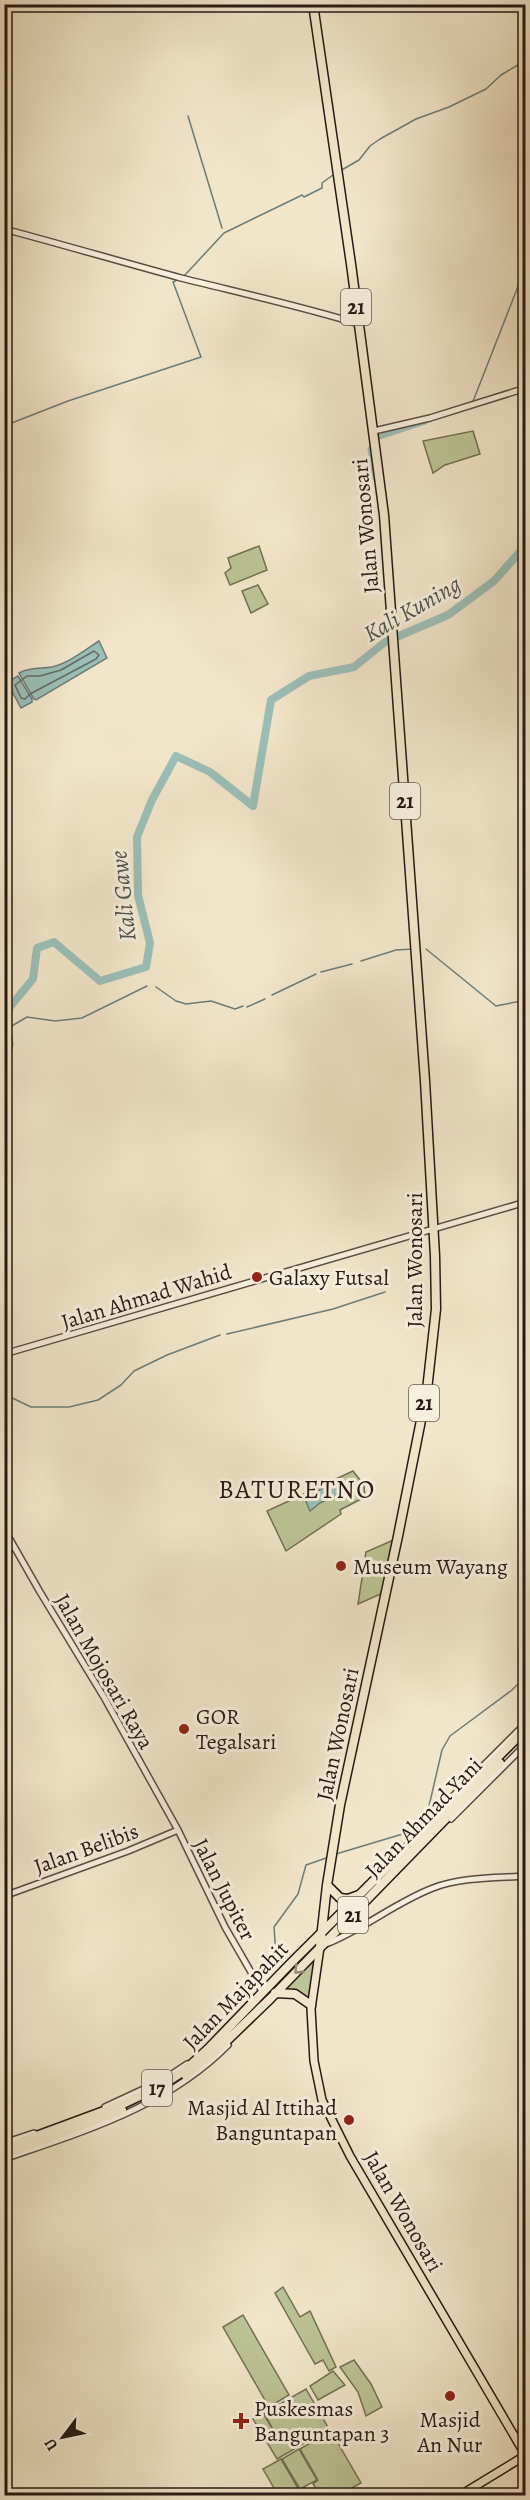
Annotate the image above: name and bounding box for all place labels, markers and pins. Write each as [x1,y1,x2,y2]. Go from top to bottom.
place label: Galaxy Futsal [269,1263,389,1293]
marker: Galaxy Futsal [250,1270,264,1284]
place label: Museum Wayang [353,1552,508,1582]
marker: Museum Wayang [334,1559,348,1573]
place label: GOR Tegalsari [196,1702,276,1757]
marker: GOR Tegalsari [177,1722,191,1736]
place label: Masjid Al Ittihad Banguntapan [187,2093,337,2148]
marker: Masjid Al Ittihad Banguntapan [342,2113,356,2127]
marker: Masjid An Nur [443,2389,457,2403]
place label: Puskesmas Banguntapan 3 [254,2394,389,2449]
place label: Masjid An Nur [417,2405,482,2460]
marker: Puskesmas Banguntapan 3 [232,2412,250,2430]

